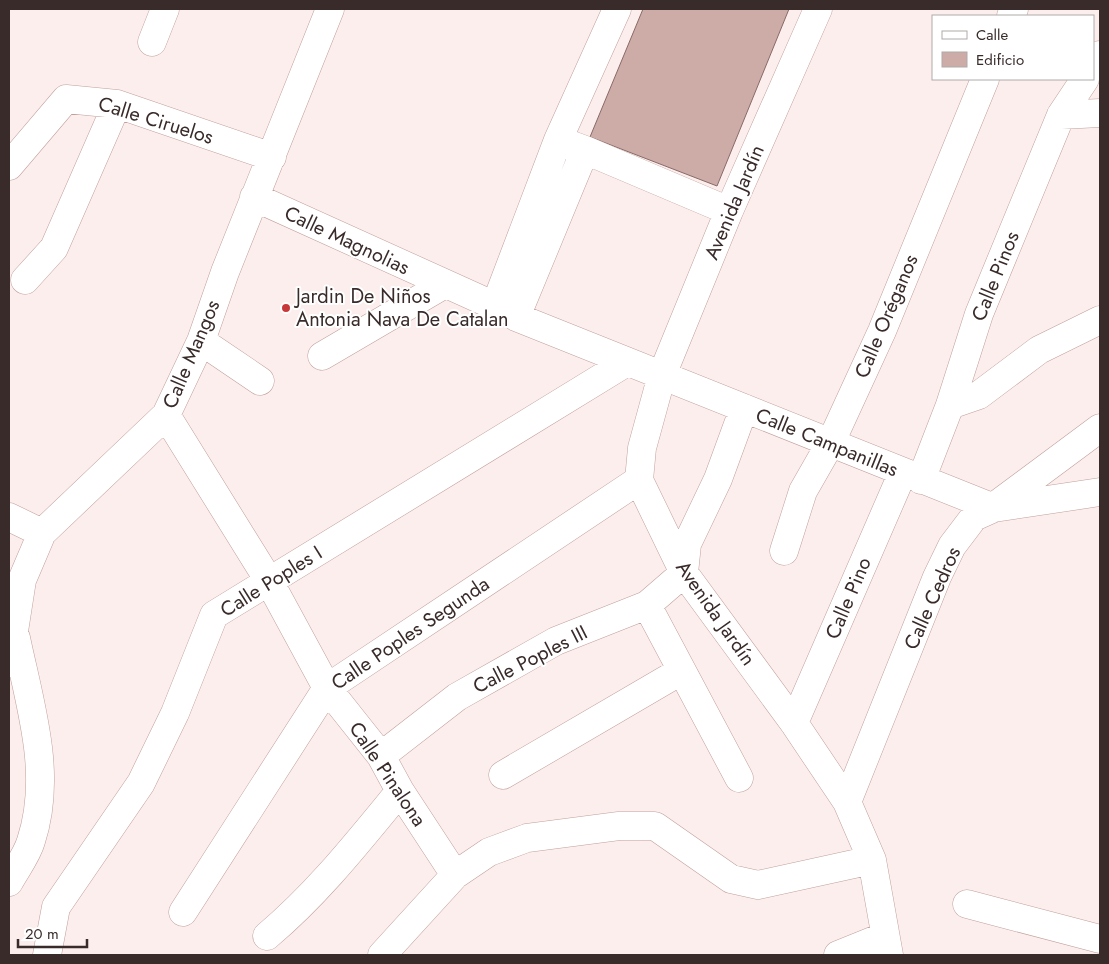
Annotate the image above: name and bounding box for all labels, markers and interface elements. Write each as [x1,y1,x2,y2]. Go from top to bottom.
legend [932,15,1094,80]
text: Calle [976,24,1008,46]
text: Edificio [976,49,1024,71]
street label: Calle Ciruelos [95,89,217,152]
street label: Avenida Jardín [697,140,772,264]
street label: Calle Magnolias [280,199,414,282]
street label: Calle Pinos [964,227,1027,325]
street label: Calle Oréganos [847,250,926,383]
place label: Jardin De Niños Antonia Nava De Catalan [293,282,509,334]
street label: Calle Mangos [156,295,227,413]
marker: Jardin De Niños Antonia Nava De Catalan [280,302,292,314]
street label: Calle Campanillas [751,401,902,484]
street label: Calle Poples I [215,539,328,624]
street label: Calle Cedros [897,542,968,654]
street label: Calle Pino [818,553,879,644]
street label: Avenida Jardín [669,555,762,672]
street label: Calle Poples Segunda [325,570,495,697]
street label: Calle Poples III [468,618,593,701]
street label: Calle Pinalona [342,716,433,832]
scale bar [18,916,86,948]
text: 20 m [25,923,59,945]

